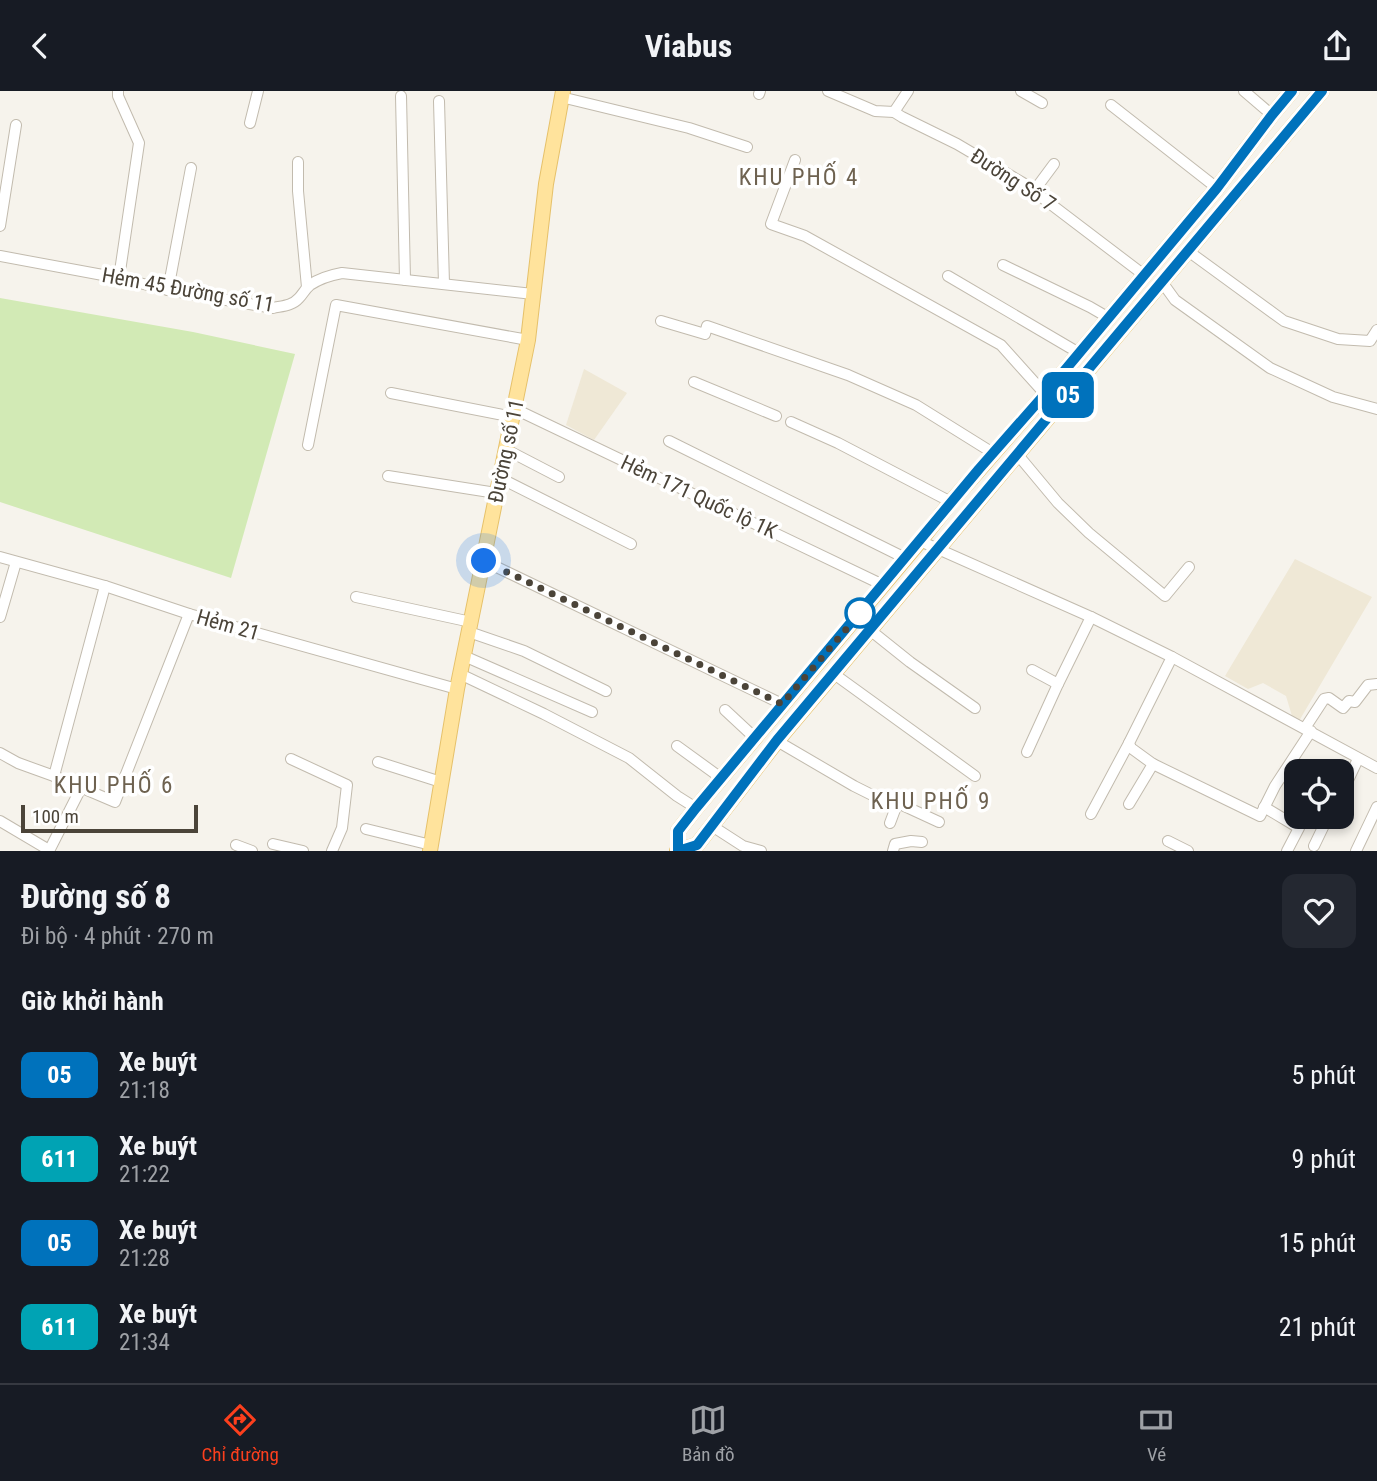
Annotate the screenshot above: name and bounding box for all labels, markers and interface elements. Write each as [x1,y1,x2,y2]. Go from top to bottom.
icon: back [21,27,59,65]
text: Viabus [645,27,732,65]
icon: share [1318,27,1356,65]
street label: Đường Số 7 [966,144,1060,216]
district label: KHU PHỐ 4 [739,161,859,191]
street label: Hẻm 45 Đường số 11 [100,263,276,317]
line badge: 05 [1036,372,1100,418]
text: 05 [1056,381,1080,409]
street label: Đường số 11 [483,397,529,505]
street label: Hẻm 171 Quốc lộ 1K [617,450,781,544]
your location [466,543,501,578]
unlabelled marker [845,598,875,628]
street label: Hẻm 21 [194,605,262,645]
map controls [1284,759,1354,829]
button: locate [1284,759,1354,829]
district label: KHU PHỐ 6 [54,769,174,799]
district label: KHU PHỐ 9 [871,785,991,815]
scale bar [21,802,198,834]
text: 100 m [32,805,79,828]
button: heart [1282,874,1356,948]
text: Đường số 8 [21,877,171,916]
text: Đi bộ · 4 phút · 270 m [21,923,214,950]
text: Giờ khởi hành [21,986,164,1016]
text: Xe buýt [119,1047,197,1077]
text: 5 phút [1292,1060,1356,1090]
text: 05 [47,1061,72,1089]
text: 21:18 [119,1077,170,1104]
text: Xe buýt [119,1131,197,1161]
text: 9 phút [1292,1144,1356,1174]
text: 611 [41,1145,78,1173]
text: 21:22 [119,1161,170,1188]
text: Xe buýt [119,1215,197,1245]
text: 15 phút [1279,1228,1356,1258]
text: 05 [47,1229,72,1257]
text: 21:28 [119,1245,170,1272]
text: Xe buýt [119,1299,197,1329]
text: 21 phút [1279,1312,1356,1342]
text: 611 [41,1313,78,1341]
text: 21:34 [119,1329,170,1356]
tab: Chỉ đường [201,1401,279,1466]
tab: Bản đồ [682,1401,735,1466]
tab: Vé [1137,1401,1175,1466]

